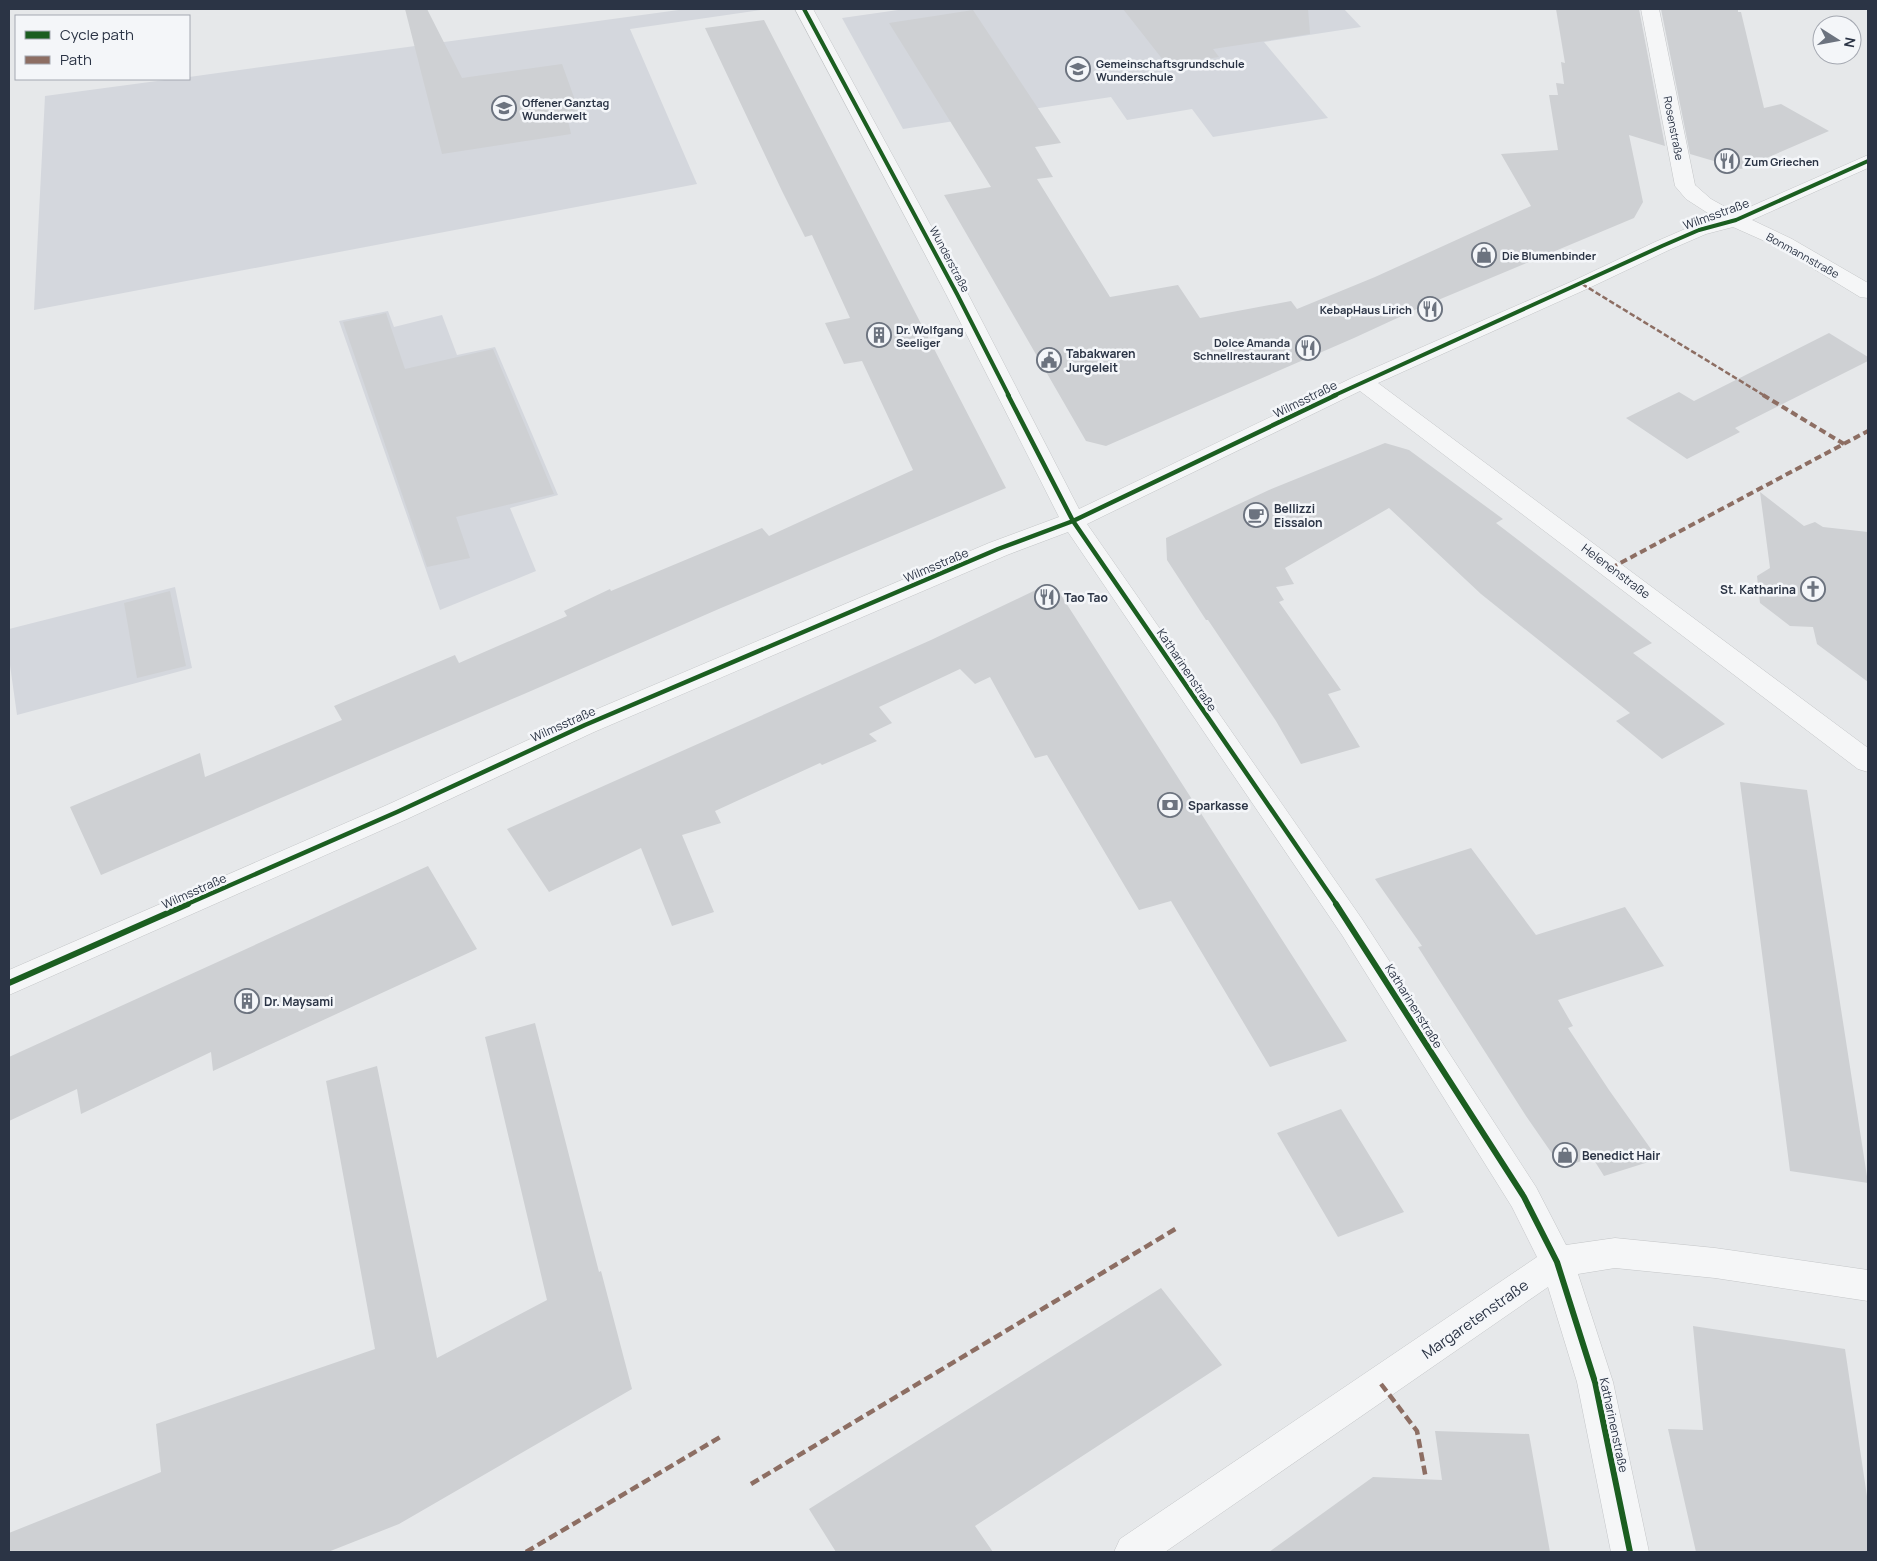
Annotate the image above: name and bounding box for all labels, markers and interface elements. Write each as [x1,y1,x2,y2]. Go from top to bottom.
legend [15,15,190,80]
north arrow [1812,15,1862,65]
text: Cycle path [60,24,134,45]
text: N [1840,36,1861,49]
text: Path [60,49,92,70]
school or university icon: Gemeinschaftsgrundschule Wunderschule [1065,56,1091,82]
place label: Gemeinschaftsgrundschule Wunderschule [1096,56,1245,84]
school or university icon: Offener Ganztag Wunderwelt [491,95,517,121]
place label: Offener Ganztag Wunderwelt [522,95,609,123]
street label: Rosenstraße [1660,95,1688,162]
restaurant icon: Zum Griechen [1714,148,1740,174]
place label: Zum Griechen [1744,154,1819,169]
street label: Wilmsstraße [1681,194,1751,234]
street label: Wunderstraße [926,223,974,295]
street label: Bonmannstraße [1764,229,1843,282]
shop icon: Die Blumenbinder [1471,242,1497,268]
place label: Die Blumenbinder [1502,248,1597,263]
restaurant icon: KebapHaus Lirich [1417,296,1443,322]
place label: KebapHaus Lirich [1320,302,1412,317]
building icon: Dr. Wolfgang Seeliger [866,322,892,348]
place label: Dr. Wolfgang Seeliger [896,322,964,350]
place label: Dolce Amanda Schnellrestaurant [1193,335,1290,363]
restaurant icon: Dolce Amanda Schnellrestaurant [1295,335,1321,361]
place label: Tabakwaren Jurgeleit [1066,345,1136,376]
public building icon: Tabakwaren Jurgeleit [1036,347,1062,373]
street label: Wilmsstraße [1270,376,1340,422]
place label: Bellizzi Eissalon [1274,500,1323,531]
cafe icon: Bellizzi Eissalon [1243,502,1269,528]
street label: Helenenstraße [1578,540,1654,602]
street label: Wilmsstraße [901,544,971,586]
church icon: St. Katharina [1800,576,1826,602]
place label: St. Katharina [1720,581,1796,598]
restaurant icon: Tao Tao [1034,584,1060,610]
place label: Tao Tao [1064,589,1108,606]
street label: Katharinenstraße [1153,625,1221,715]
street label: Wilmsstraße [528,702,598,746]
bank icon: Sparkasse [1157,792,1183,818]
place label: Sparkasse [1188,797,1249,814]
street label: Wilmsstraße [159,869,229,913]
street label: Katharinenstraße [1381,961,1447,1051]
building icon: Dr. Maysami [234,988,260,1014]
place label: Dr. Maysami [264,993,333,1010]
shop icon: Benedict Hair [1552,1142,1578,1168]
place label: Benedict Hair [1582,1147,1660,1164]
street label: Margaretenstraße [1418,1274,1533,1364]
street label: Katharinenstraße [1596,1376,1632,1474]

